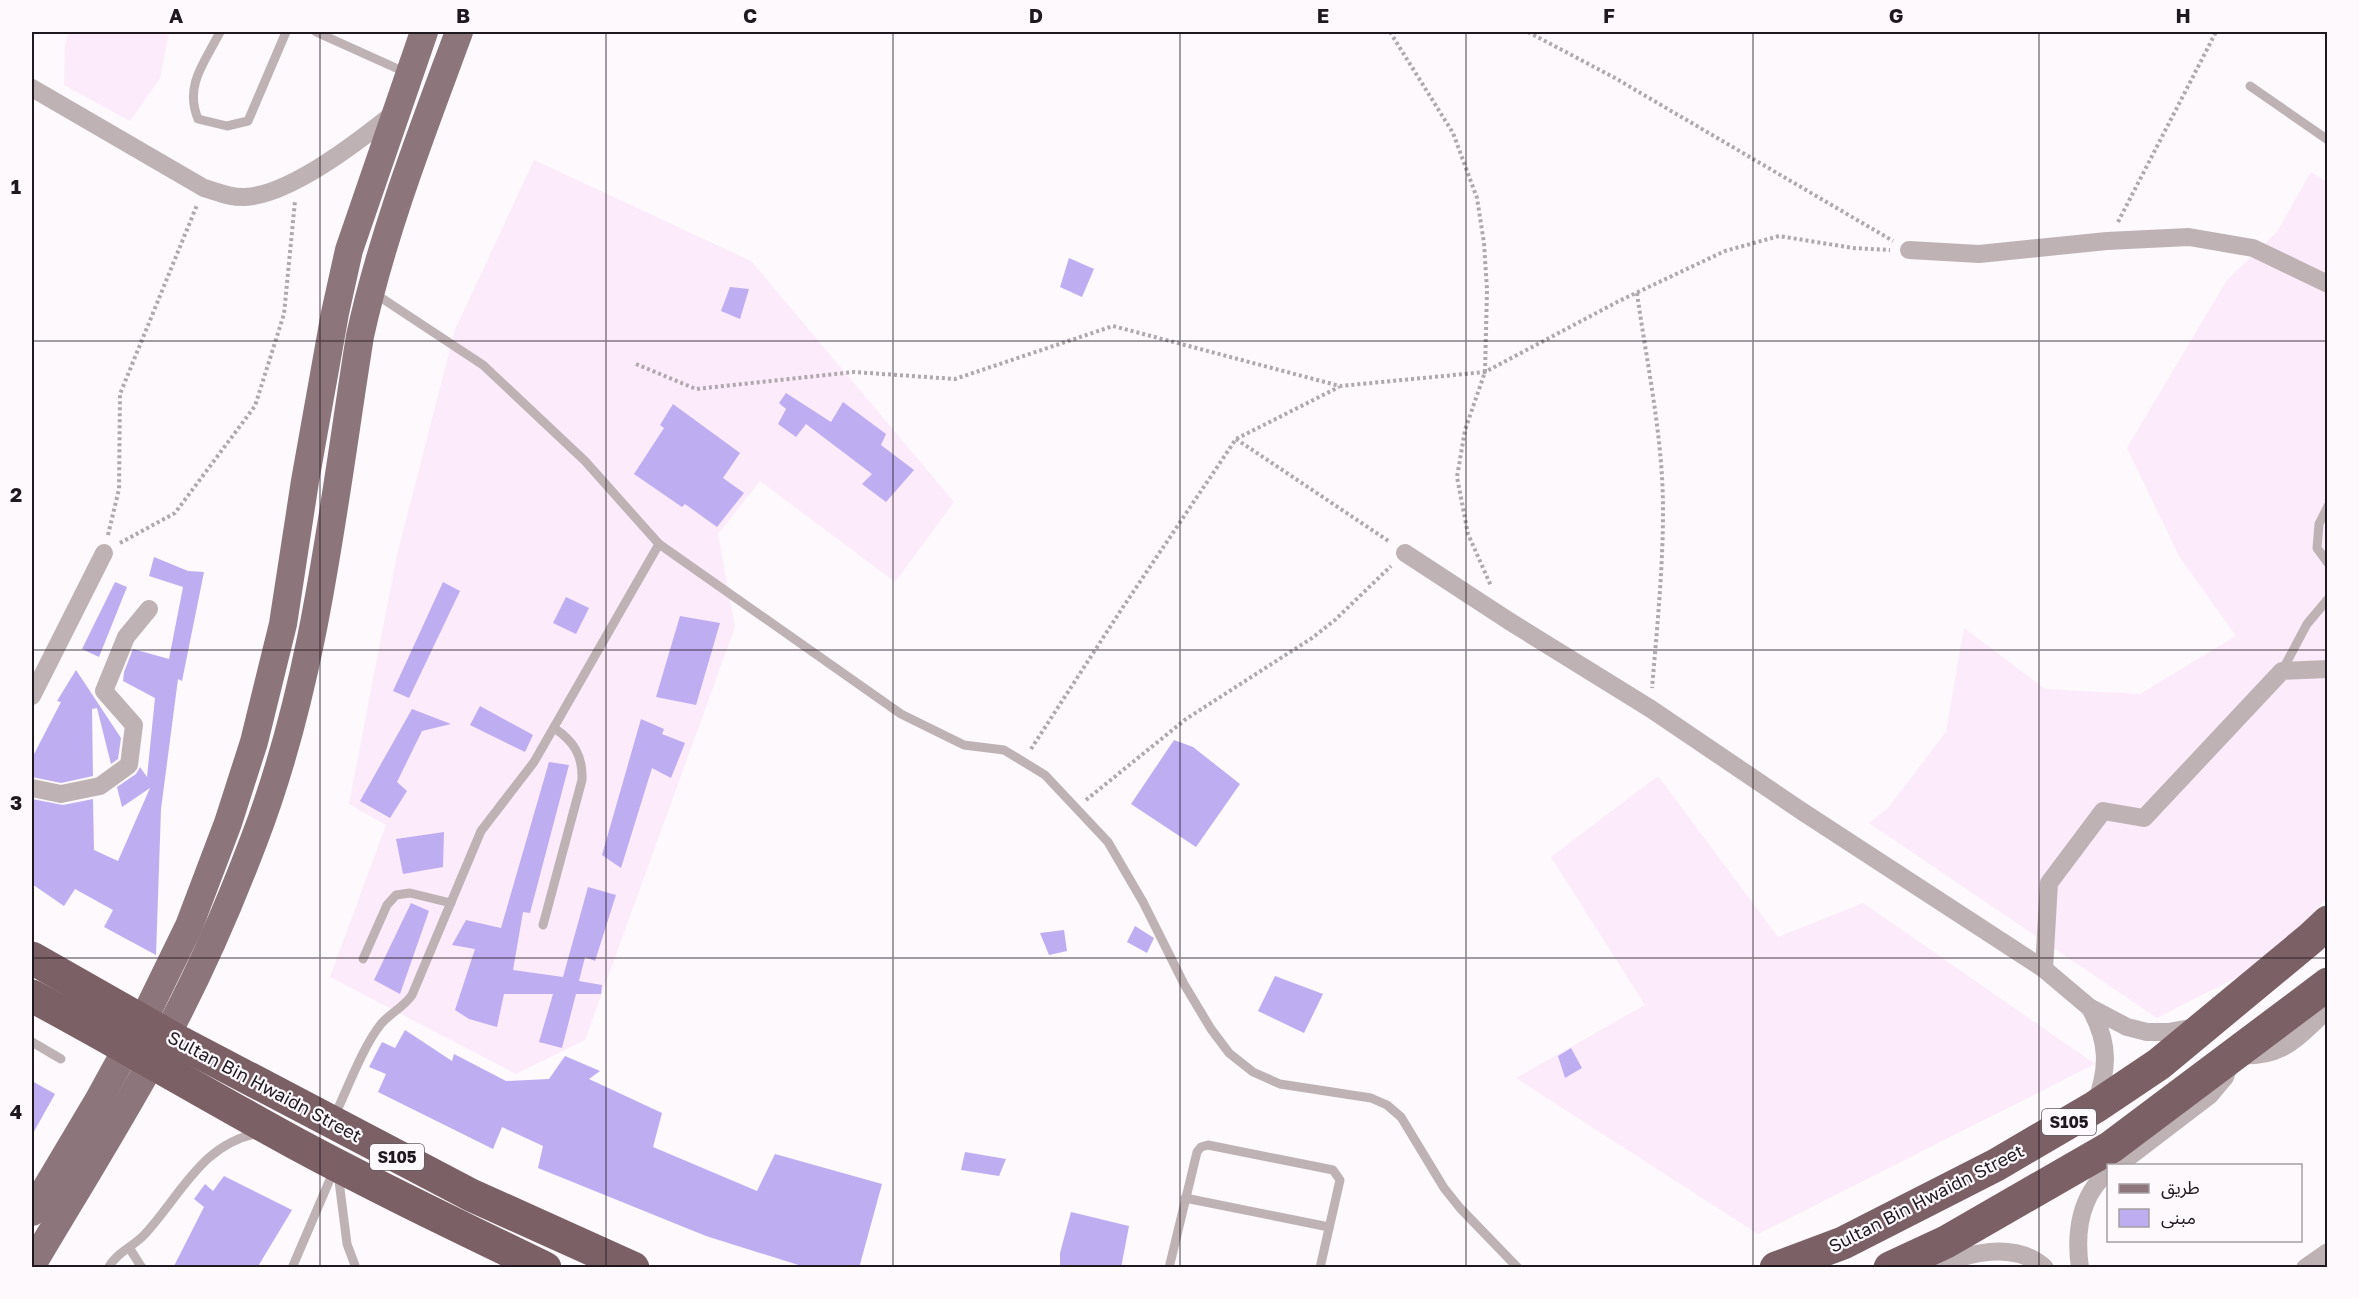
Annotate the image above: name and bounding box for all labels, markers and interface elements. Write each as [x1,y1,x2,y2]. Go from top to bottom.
text: A [169,3,183,27]
text: B [456,3,470,27]
text: C [743,3,757,27]
text: D [1029,3,1043,27]
text: E [1317,3,1329,27]
text: F [1603,3,1615,27]
text: G [1889,3,1903,27]
text: H [2175,3,2191,27]
text: 1 [11,174,21,198]
text: 2 [10,482,22,506]
text: 3 [10,790,22,814]
street label: Sultan Bin Hwaidn Street [164,1026,366,1146]
text: 4 [10,1099,22,1123]
road number: S105 [2042,1109,2096,1135]
street label: Sultan Bin Hwaidn Street [1825,1139,2027,1257]
road number: S105 [370,1144,424,1170]
legend [2107,1164,2302,1242]
text: طريق [2161,1176,2200,1199]
text: مبنى [2161,1206,2196,1229]

